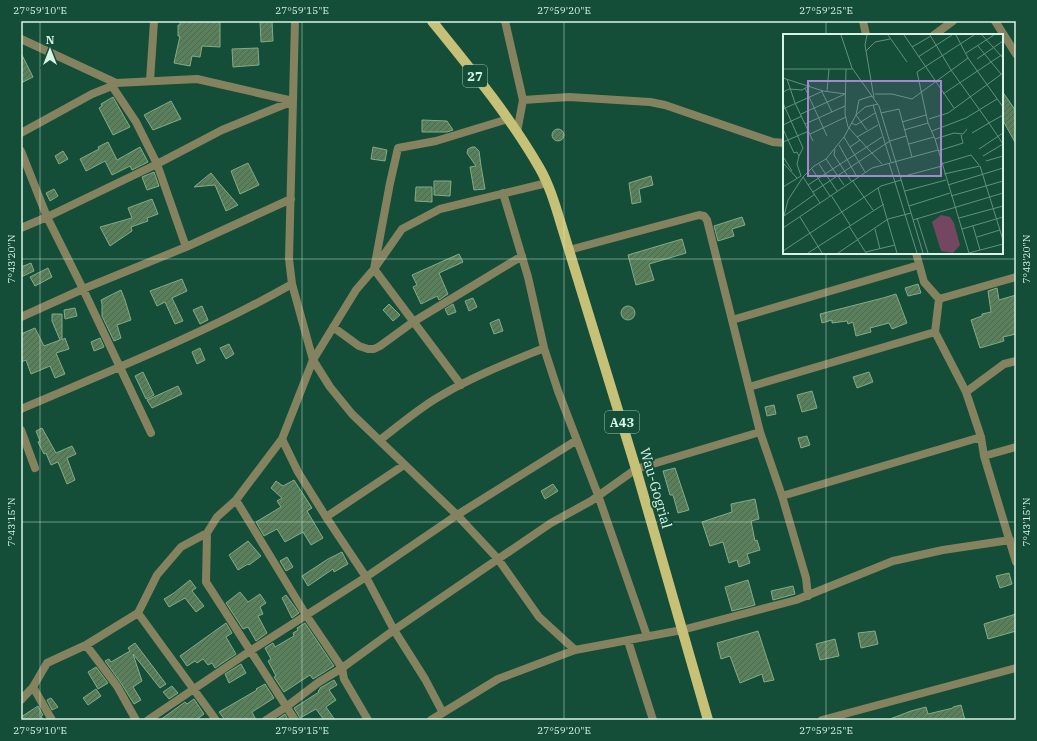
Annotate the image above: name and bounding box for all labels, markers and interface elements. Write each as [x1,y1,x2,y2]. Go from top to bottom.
text: 27°59'10"E [13,4,67,17]
text: 27°59'15"E [275,4,329,17]
text: 27°59'20"E [537,4,591,17]
text: 27°59'25"E [799,4,853,17]
north arrow [30,30,70,70]
text: N [46,33,55,47]
inset map [783,34,1003,254]
road number: 27 [463,65,487,87]
text: 7°43'20"N [5,234,18,284]
text: 7°43'20"N [1020,234,1033,284]
road number: A43 [605,411,639,433]
street label: Wau-Gogrial [636,446,676,530]
text: 7°43'15"N [5,497,18,547]
text: 7°43'15"N [1020,497,1033,547]
text: 27°59'10"E [13,724,67,737]
text: 27°59'15"E [275,724,329,737]
text: 27°59'20"E [537,724,591,737]
text: 27°59'25"E [799,724,853,737]

